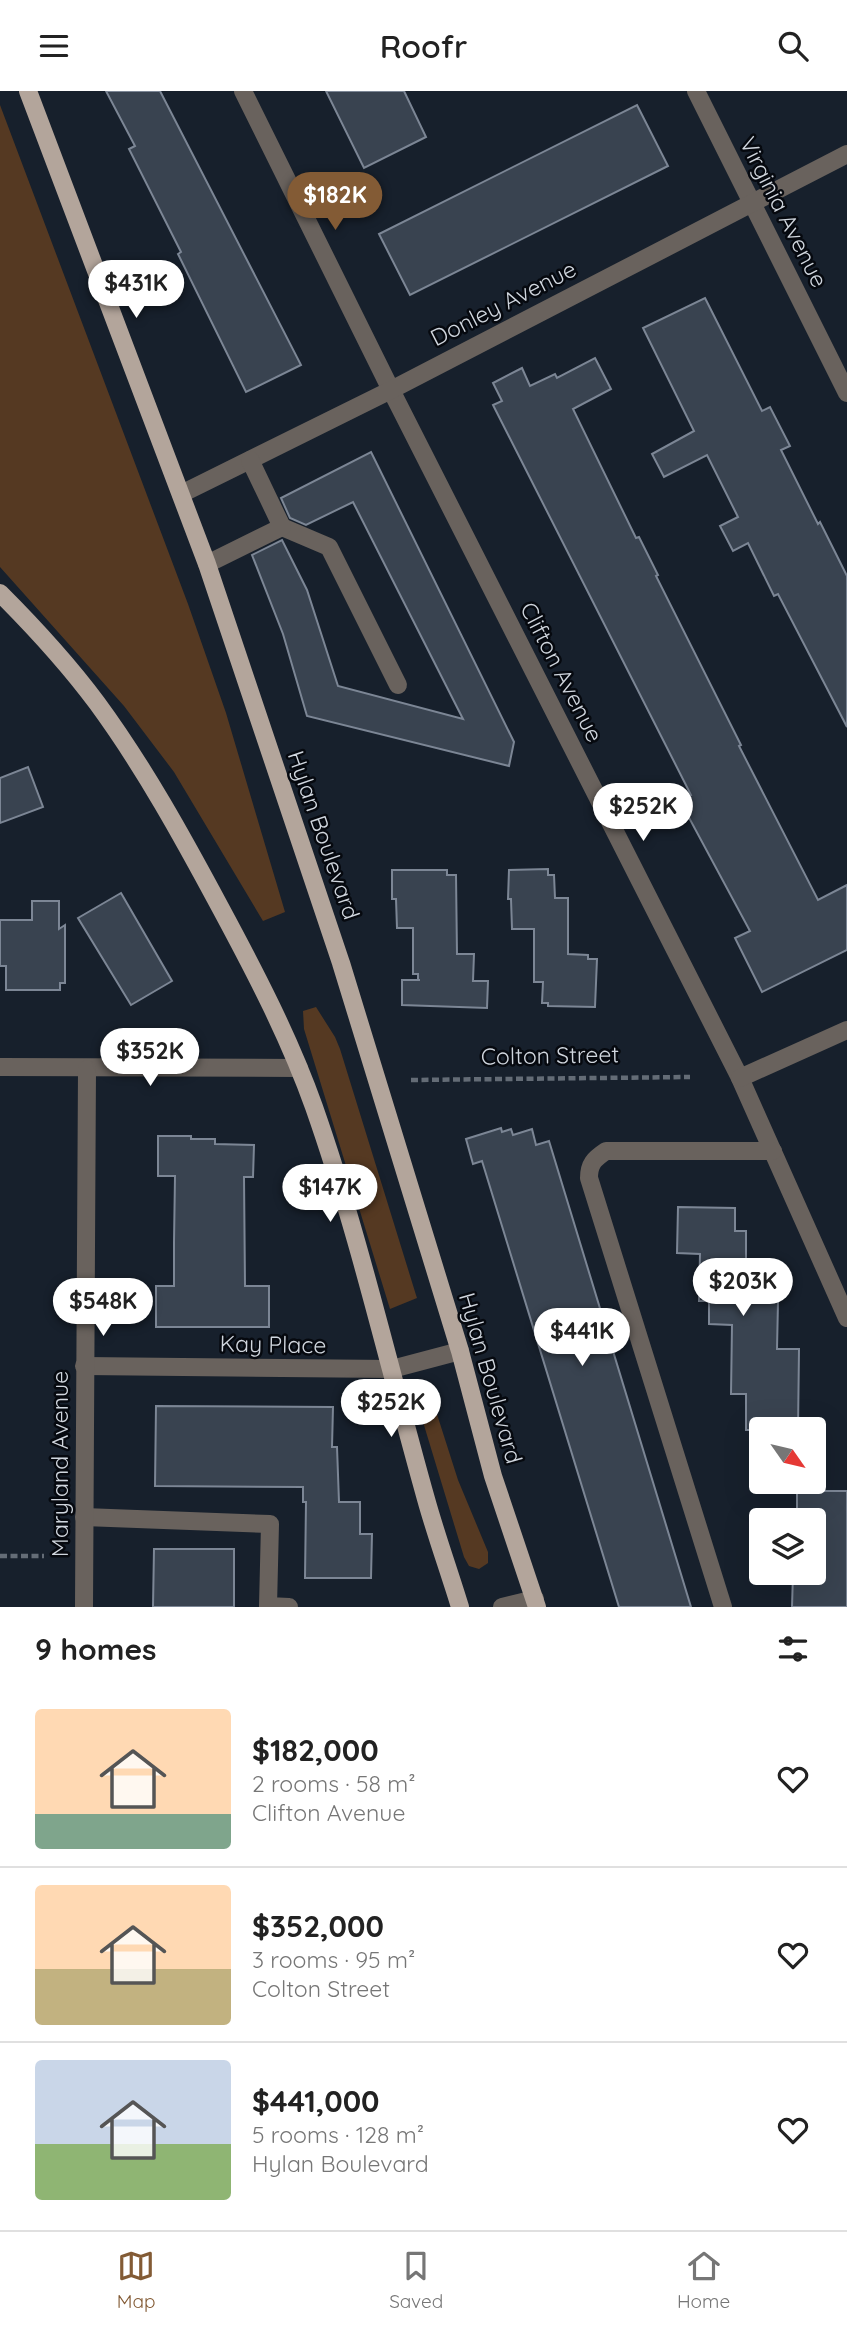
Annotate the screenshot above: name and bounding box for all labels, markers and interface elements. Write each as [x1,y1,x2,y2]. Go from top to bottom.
text: Roofr [380,26,467,66]
icon: menu [35,27,73,65]
icon: search [774,27,812,65]
street label: Virginia Avenue [734,132,834,292]
pin: $182K [286,173,384,232]
text: $182K [303,180,367,209]
street label: Donley Avenue [425,254,581,352]
pin: $431K [87,261,185,320]
text: $431K [104,268,168,297]
street label: Clifton Avenue [514,597,610,747]
street label: Hylan Boulevard [282,747,366,923]
pin: $252K [594,783,692,843]
text: $252K [609,791,677,820]
pin: $352K [101,1028,199,1088]
text: $352K [116,1036,184,1065]
street label: Colton Street [481,1039,620,1071]
pin: $147K [281,1165,379,1224]
text: $147K [298,1172,362,1201]
pin: $203K [694,1259,792,1318]
text: $203K [709,1266,777,1295]
pin: $548K [54,1279,152,1338]
text: $548K [69,1286,137,1315]
street label: Hylan Boulevard [453,1289,529,1467]
pin: $441K [533,1309,631,1368]
text: $441K [550,1316,614,1345]
street label: Kay Place [219,1329,327,1359]
street label: Maryland Avenue [45,1371,74,1557]
pin: $252K [342,1379,440,1439]
text: $252K [357,1387,425,1416]
north arrow [749,1417,826,1495]
map controls [749,1417,826,1585]
button: layers [749,1508,826,1585]
text: 9 homes [35,1630,157,1668]
icon: filters [774,1630,812,1668]
text: $182,000 [252,1731,379,1769]
icon: home [91,1737,175,1821]
icon: heart [774,1760,812,1798]
text: 2 rooms · 58 m² [252,1769,415,1798]
text: Clifton Avenue [252,1798,405,1827]
text: $352,000 [252,1907,384,1945]
icon: home [91,1913,175,1997]
icon: heart [774,1936,812,1974]
text: 3 rooms · 95 m² [252,1945,415,1974]
text: Colton Street [252,1974,390,2003]
text: $441,000 [252,2082,379,2120]
icon: home [91,2088,175,2172]
icon: heart [774,2111,812,2149]
text: 5 rooms · 128 m² [252,2120,424,2149]
text: Hylan Boulevard [252,2149,429,2178]
tab: Map [117,2247,156,2313]
tab: Saved [389,2247,443,2313]
tab: Home [677,2247,730,2313]

